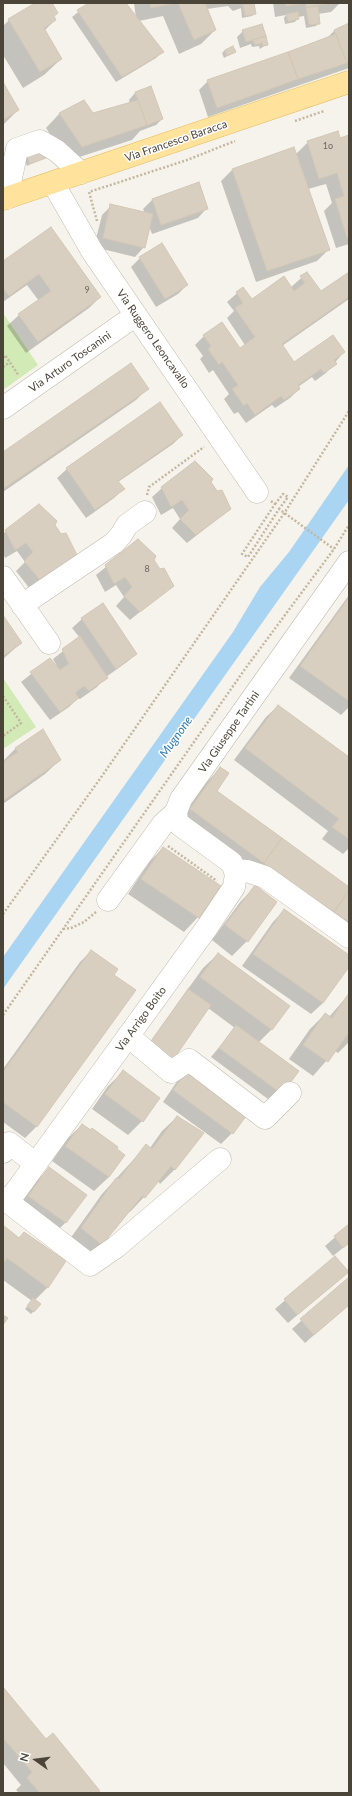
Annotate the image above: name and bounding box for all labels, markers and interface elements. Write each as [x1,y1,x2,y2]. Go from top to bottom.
street label: Via Francesco Baracca [123,117,229,165]
house number: 1o [323,141,333,151]
house number: 9 [84,285,90,295]
street label: Via Ruggero Leoncavallo [114,287,192,391]
street label: Via Arturo Toscanini [26,329,114,395]
house number: 8 [144,564,150,574]
street label: Via Giuseppe Tartini [196,689,262,775]
water label: Mugnone [157,714,195,760]
street label: Via Arrigo Boito [113,984,169,1054]
north arrow [16,1740,56,1780]
text: N [17,1751,31,1763]

